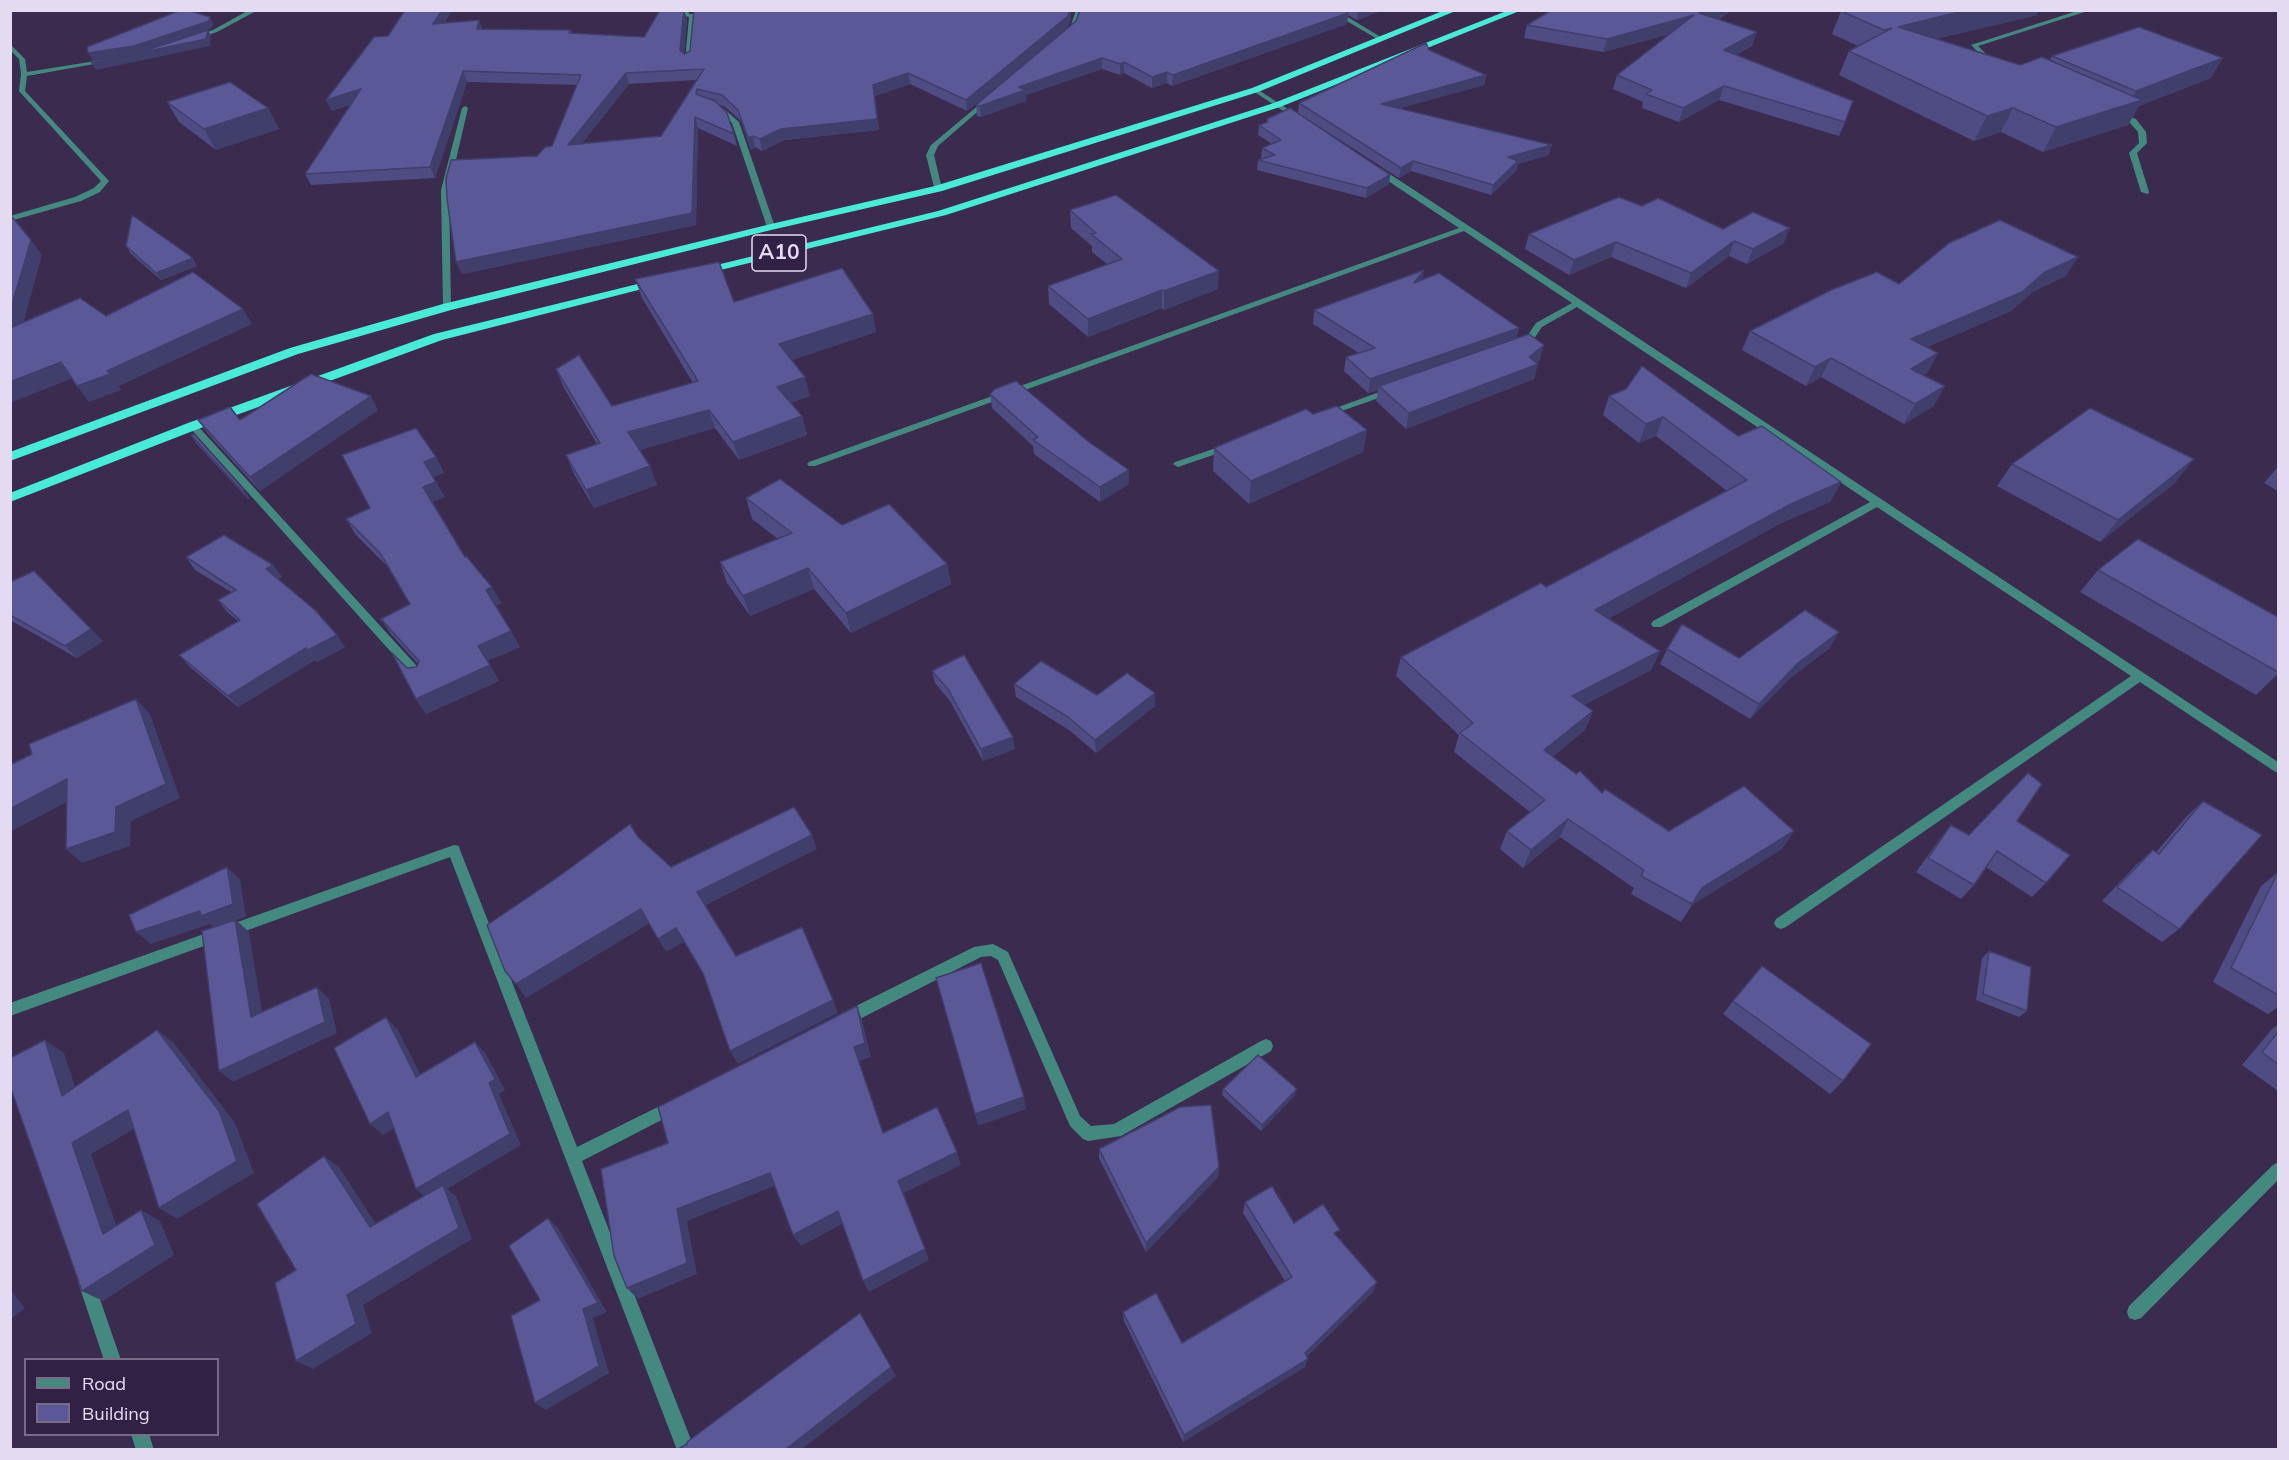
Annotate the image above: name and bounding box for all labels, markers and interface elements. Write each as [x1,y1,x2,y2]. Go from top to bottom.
road number: A10 [752,235,806,271]
legend [24,1358,219,1436]
text: Road [82,1372,126,1395]
text: Building [82,1402,150,1425]

